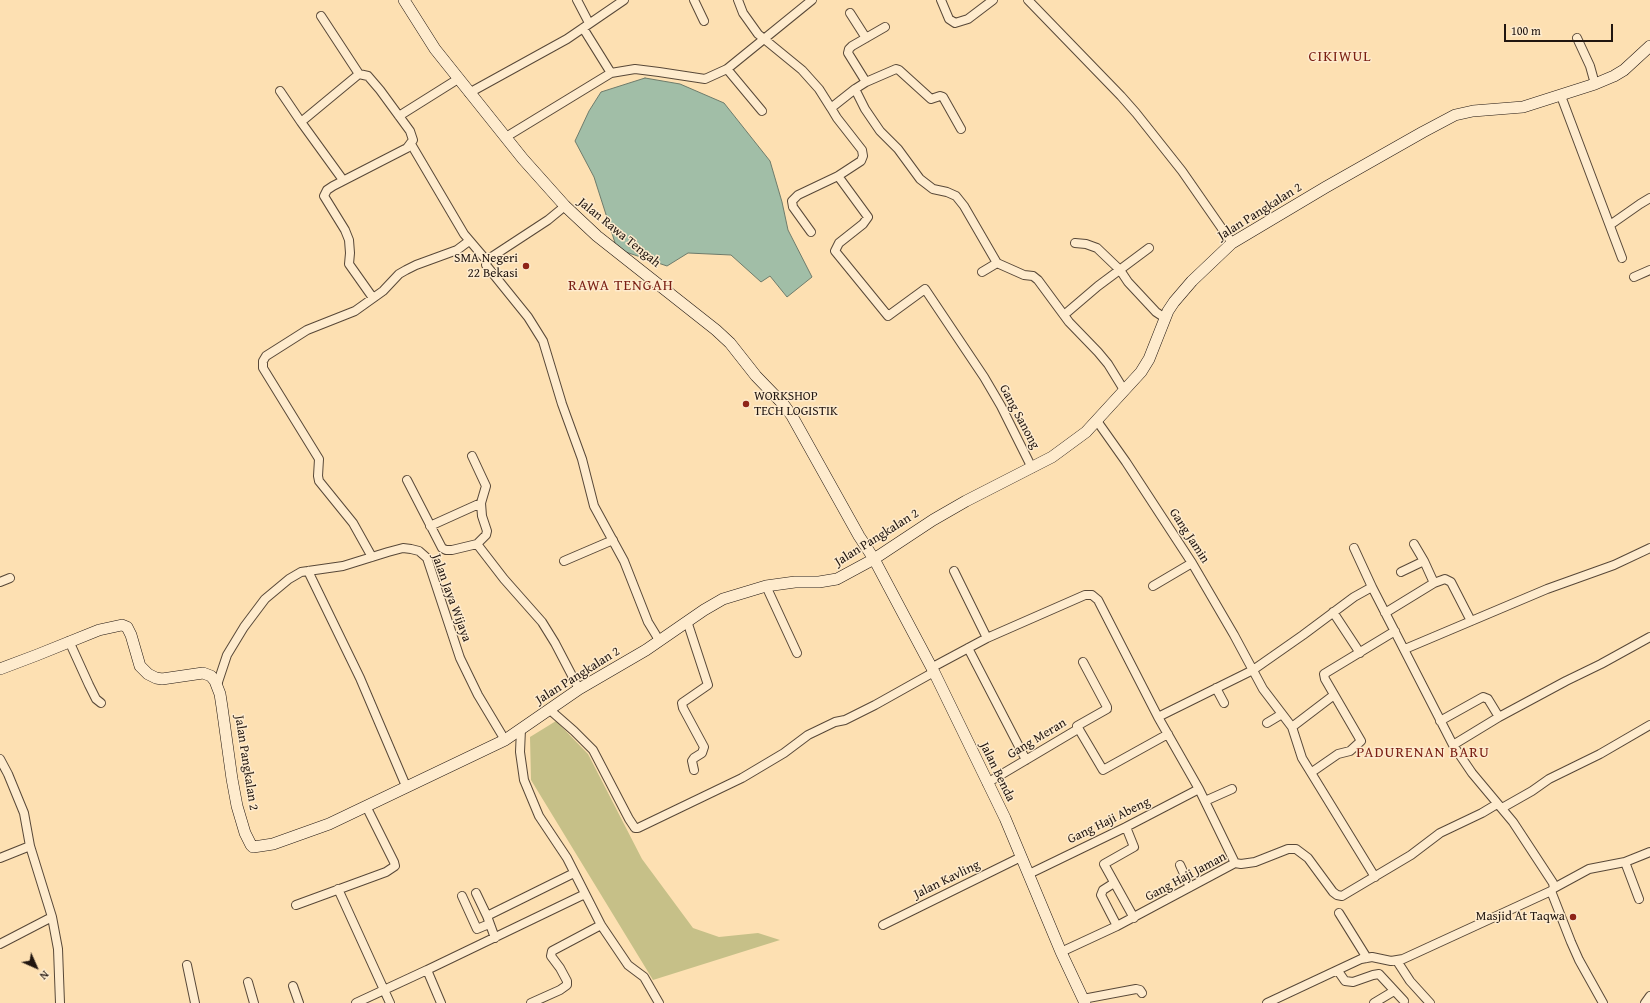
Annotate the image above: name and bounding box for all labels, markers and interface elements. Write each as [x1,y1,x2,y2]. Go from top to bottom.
scale bar [1506,16,1615,42]
text: 100 m [1511,22,1541,39]
district label: CIKIWUL [1308,48,1372,66]
street label: Jalan Pangkalan 2 [1215,180,1305,244]
street label: Jalan Rawa Tengah [575,195,663,271]
place label: SMA Negeri 22 Bekasi [454,251,518,282]
marker: SMA Negeri 22 Bekasi [521,261,531,271]
district label: RAWA TENGAH [568,277,674,295]
street label: Gang Sanong [996,382,1042,452]
place label: WORKSHOP TECH LOGISTIK [754,389,838,420]
marker: WORKSHOP TECH LOGISTIK [741,399,751,409]
street label: Jalan Pangkalan 2 [832,506,922,570]
street label: Gang Jamin [1166,506,1212,566]
street label: Jalan Jaya Wijaya [428,552,474,644]
street label: Jalan Pangkalan 2 [533,644,623,708]
street label: Jalan Pangkalan 2 [231,714,261,812]
street label: Gang Meran [1005,715,1069,763]
street label: Jalan Benda [976,740,1018,804]
district label: PADURENAN BARU [1356,744,1490,762]
street label: Gang Haji Abeng [1065,794,1153,848]
street label: Gang Haji Jaman [1143,849,1229,905]
street label: Jalan Kavling [912,857,982,903]
place label: Masjid At Taqwa [1476,909,1565,925]
marker: Masjid At Taqwa [1568,912,1578,922]
north arrow [16,947,56,987]
text: N [36,967,53,984]

